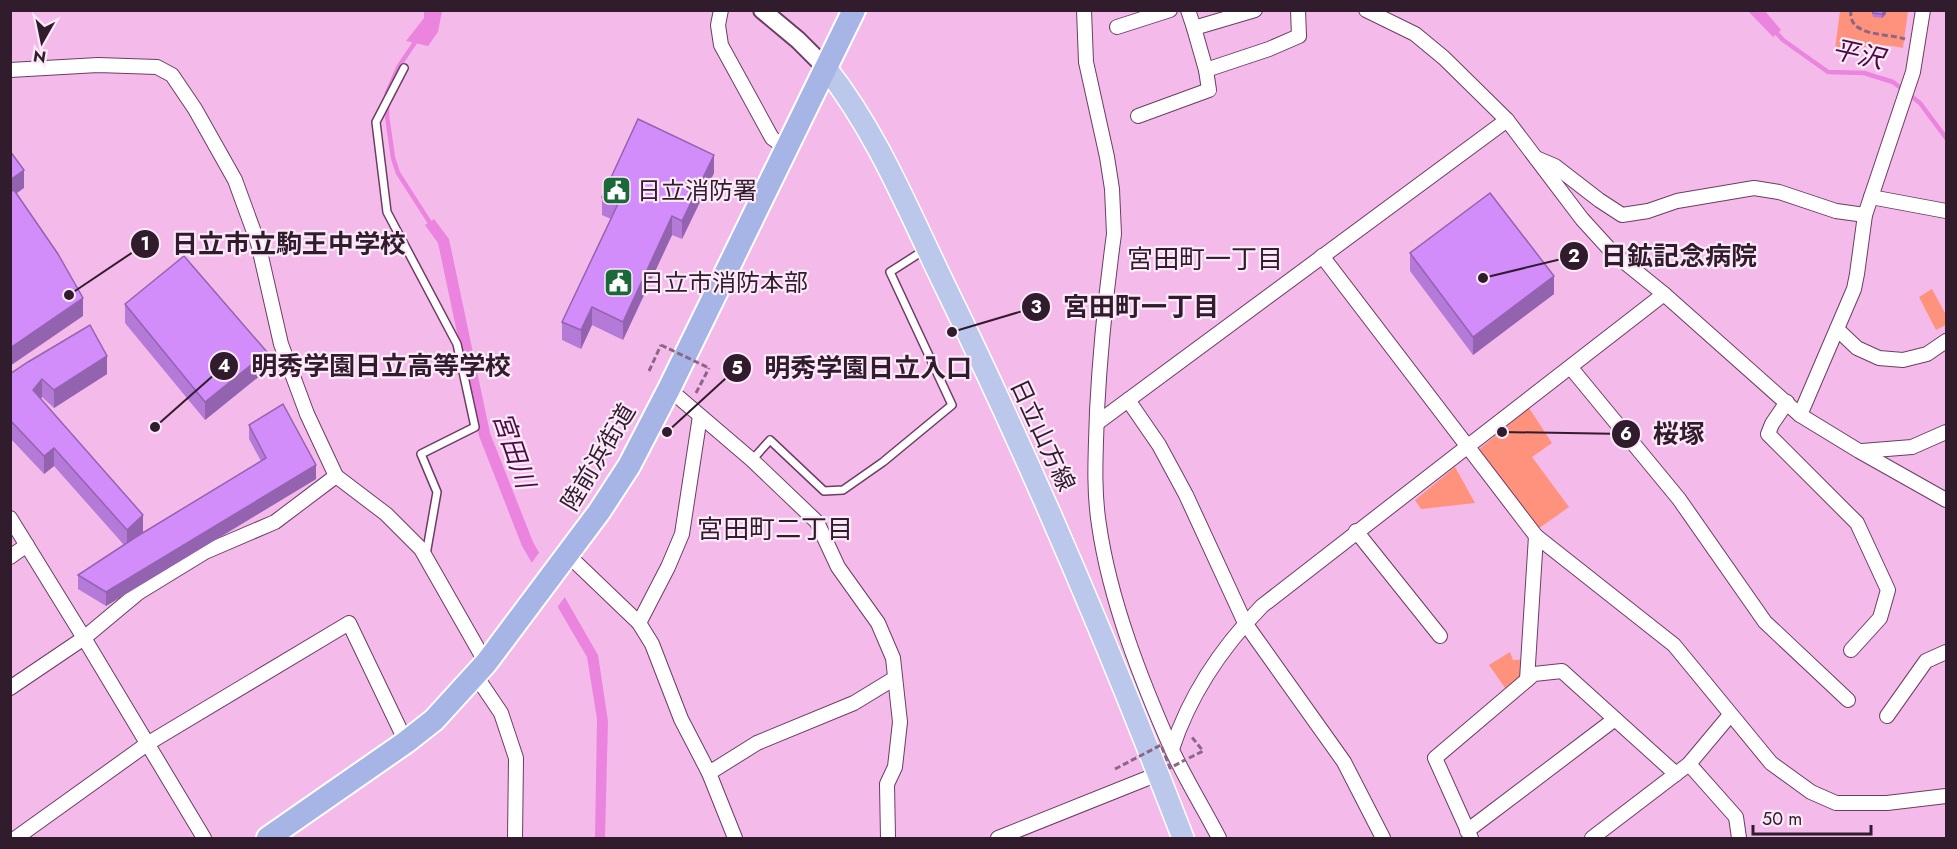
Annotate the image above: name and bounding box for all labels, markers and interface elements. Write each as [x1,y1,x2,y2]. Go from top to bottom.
north arrow [12,12,72,72]
water label: 平沢 [1828,30,1891,79]
text: N [32,44,48,69]
place label: 日立消防署 [637,173,757,208]
public building icon: 日立消防署 [600,174,632,206]
callout: 日立市立駒王中学校 [130,222,418,266]
text: 日立市立駒王中学校 [172,225,406,263]
text: 1 [140,231,150,257]
callout: 日鉱記念病院 [1559,234,1769,278]
text: 日鉱記念病院 [1601,237,1757,275]
district label: 宮田町一丁目 [1127,240,1283,278]
text: 2 [1568,243,1580,269]
place label: 日立市消防本部 [640,265,808,300]
public building icon: 日立市消防本部 [603,266,635,298]
callout: 宮田町一丁目 [1021,285,1231,329]
text: 宮田町一丁目 [1063,288,1219,326]
text: 3 [1030,294,1042,320]
callout: 明秀学園日立高等学校 [209,344,523,388]
callout: 明秀学園日立入口 [722,346,984,390]
text: 明秀学園日立高等学校 [251,347,511,385]
text: 明秀学園日立入口 [764,349,972,387]
text: 4 [218,353,230,379]
text: 5 [731,355,743,381]
street label: 日立山方線 [1002,373,1084,497]
street label: 陸前浜街道 [552,397,644,517]
water label: 宮田川 [483,407,546,496]
callout: 桜塚 [1611,412,1717,456]
text: 桜塚 [1653,415,1705,453]
text: 6 [1620,421,1632,447]
district label: 宮田町二丁目 [697,510,853,548]
scale bar [1753,798,1872,836]
text: 50 m [1762,806,1802,832]

